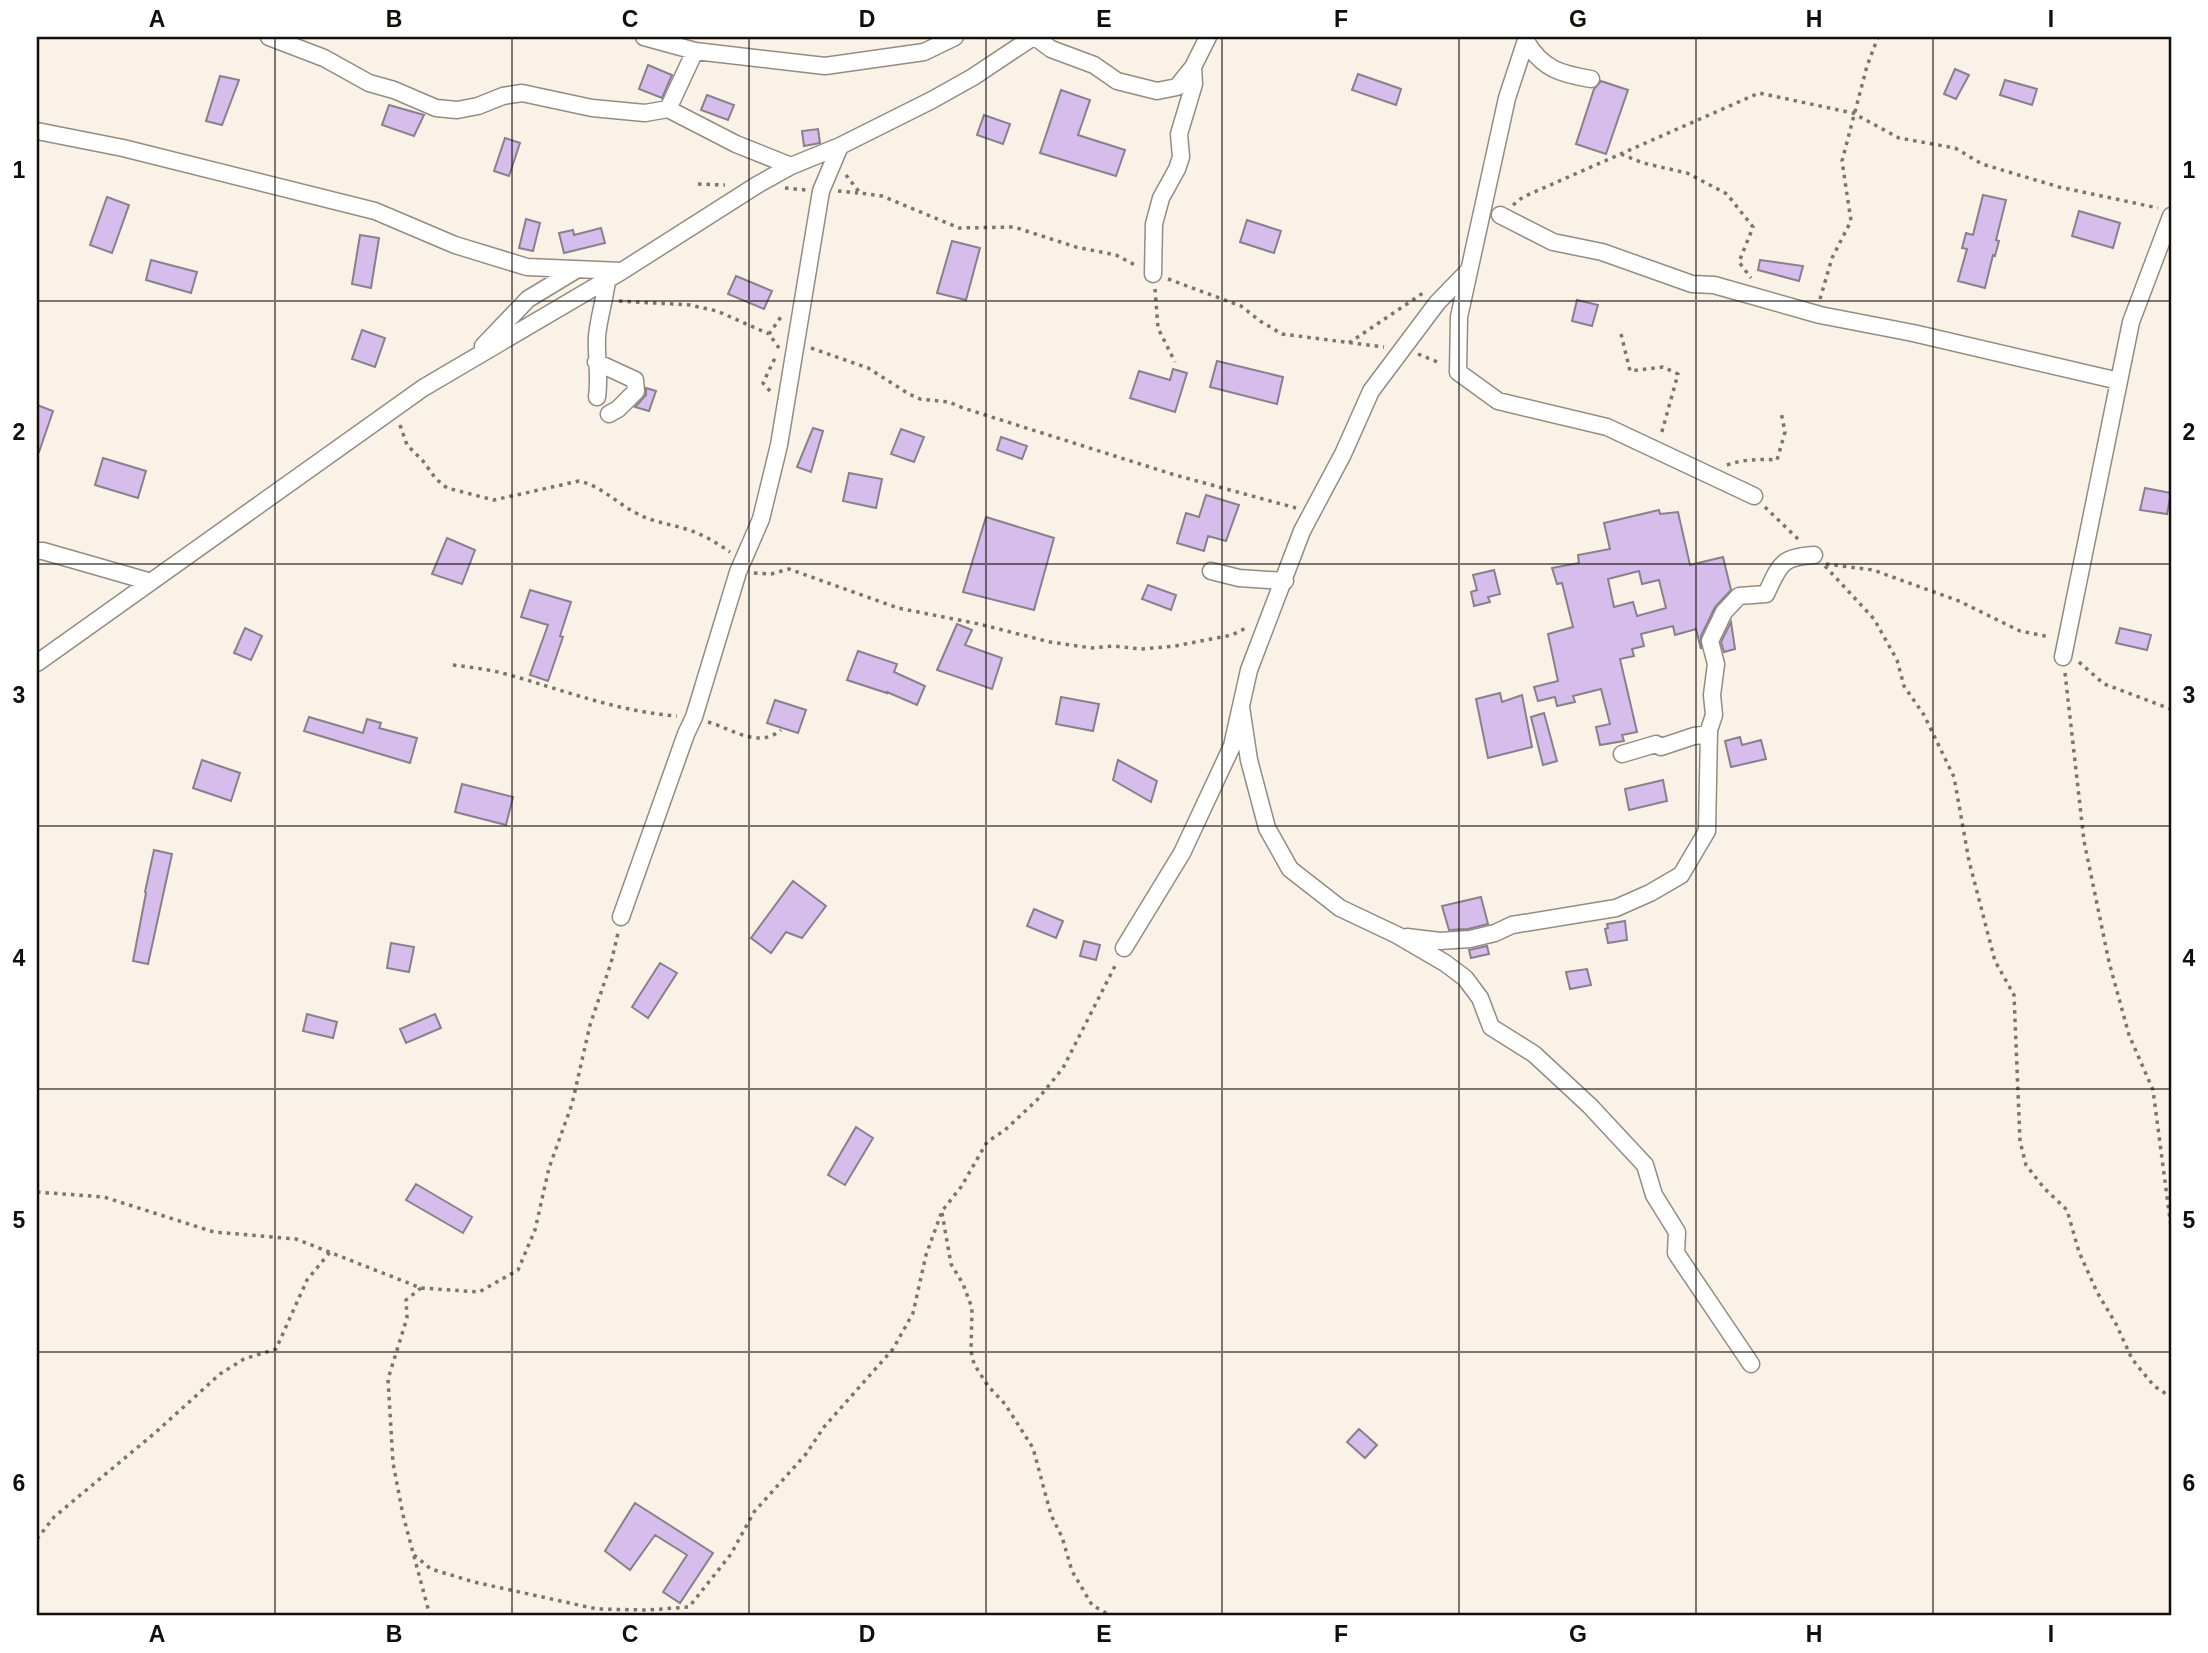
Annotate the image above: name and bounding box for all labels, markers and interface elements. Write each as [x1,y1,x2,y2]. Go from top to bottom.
text: A [149,6,165,32]
text: B [386,6,402,32]
text: C [622,6,638,32]
text: D [859,6,875,32]
text: E [1096,6,1112,32]
text: F [1334,6,1348,32]
text: G [1569,6,1587,32]
text: H [1806,6,1822,32]
text: I [2048,6,2054,32]
text: 1 [13,157,26,183]
text: 1 [2183,157,2196,183]
text: 2 [13,419,25,445]
text: 2 [2183,419,2195,445]
text: 3 [13,682,25,708]
text: 3 [2183,682,2195,708]
text: 4 [13,945,26,971]
text: 4 [2183,945,2196,971]
text: 5 [13,1207,26,1233]
text: 5 [2183,1207,2196,1233]
text: 6 [13,1470,25,1496]
text: 6 [2183,1470,2195,1496]
text: A [149,1621,165,1647]
text: B [386,1621,402,1647]
text: C [622,1621,638,1647]
text: D [859,1621,875,1647]
text: E [1096,1621,1112,1647]
text: F [1334,1621,1348,1647]
text: G [1569,1621,1587,1647]
text: H [1806,1621,1822,1647]
text: I [2048,1621,2054,1647]

